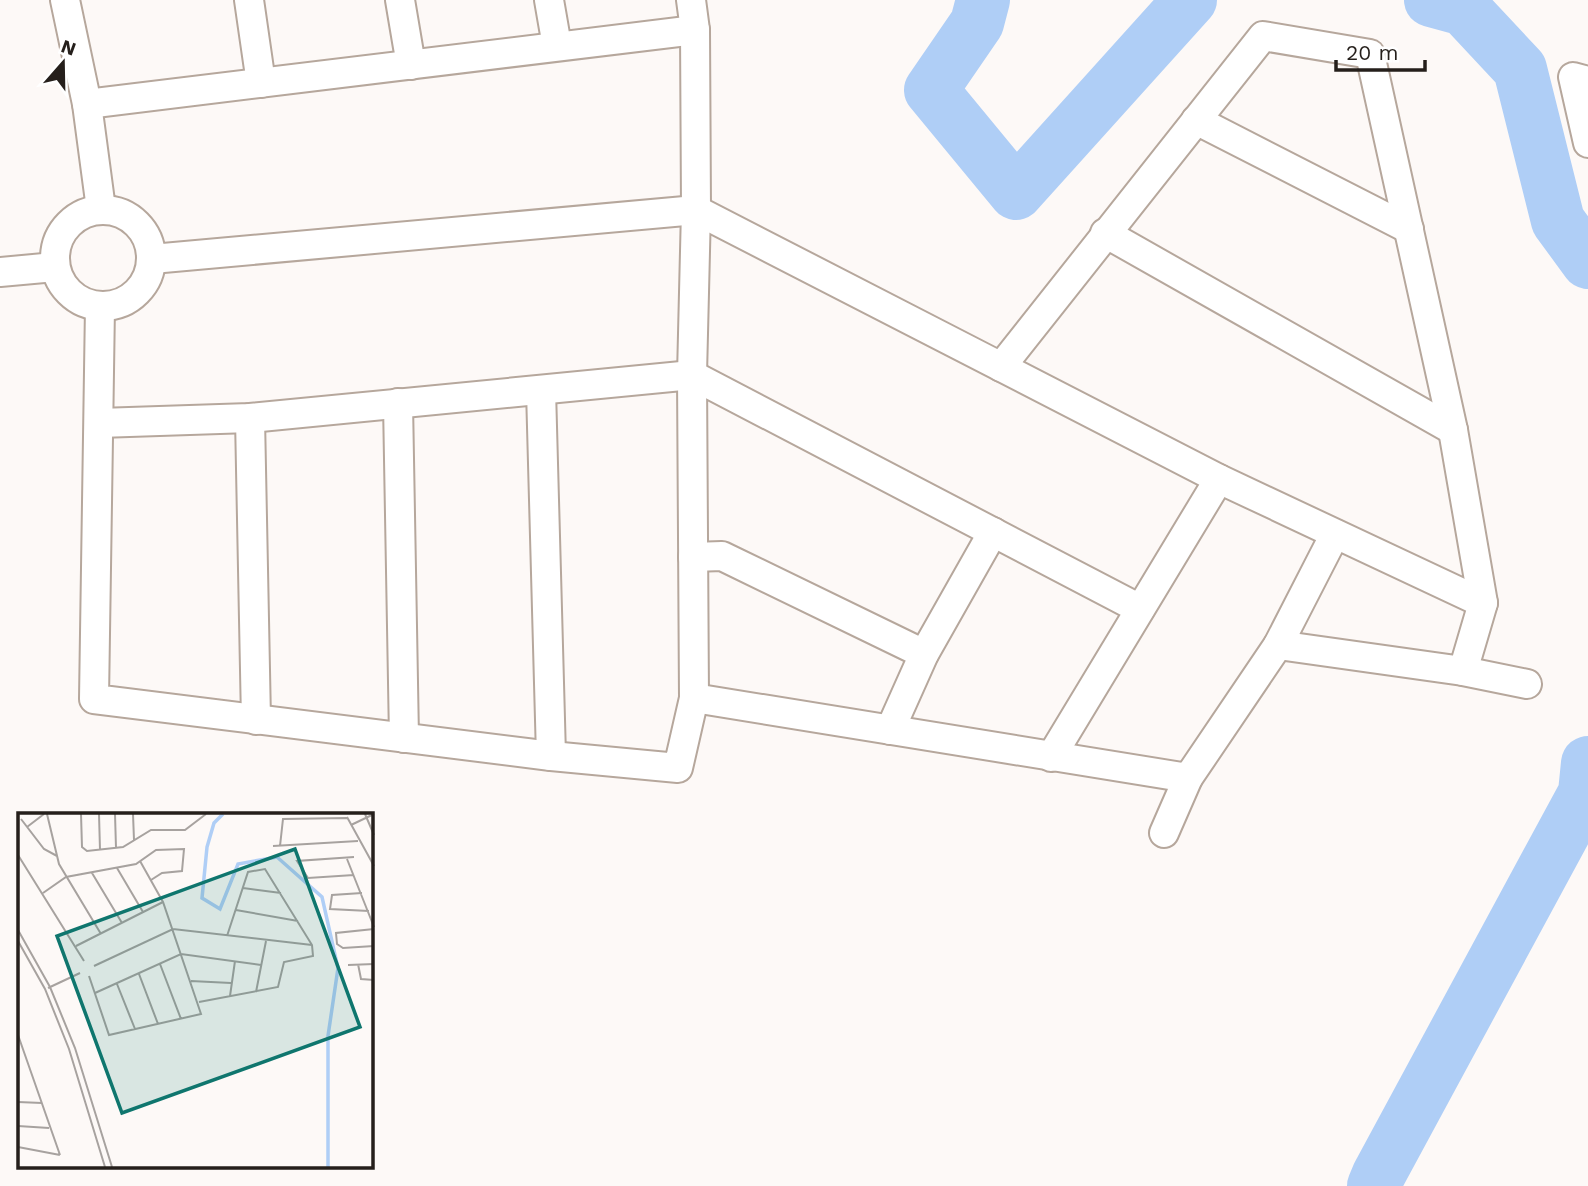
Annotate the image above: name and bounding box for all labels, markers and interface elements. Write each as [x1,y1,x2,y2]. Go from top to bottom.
north arrow [28,28,98,98]
scale bar [1336,28,1425,72]
text: N [58,34,79,61]
text: 20 m [1346,40,1398,65]
inset map [18,813,373,1168]

